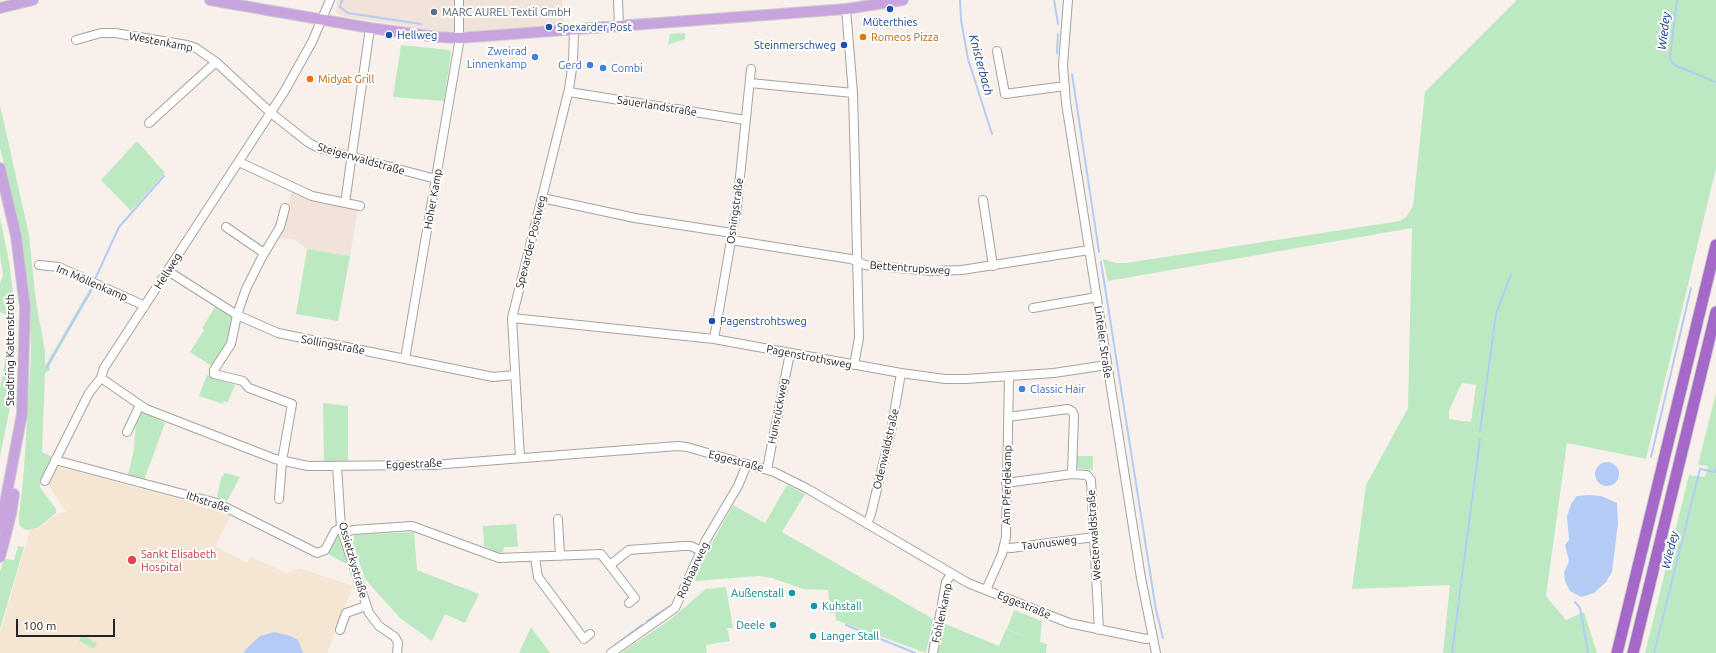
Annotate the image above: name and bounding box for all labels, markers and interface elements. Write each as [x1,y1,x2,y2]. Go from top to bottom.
marker: Müterthies [885,4,895,14]
place label: MARC AUREL Textil GmbH [442,5,571,19]
marker: MARC AUREL Textil GmbH [429,7,439,17]
water label: Wiedey [1655,11,1673,51]
place label: Müterthies [863,15,917,29]
place label: Spexarder Post [557,20,632,34]
marker: Spexarder Post [544,22,554,32]
place label: Hellweg [397,28,437,42]
street label: Westenkamp [128,29,194,55]
marker: Hellweg [384,30,394,40]
place label: Romeos Pizza [871,30,939,44]
marker: Romeos Pizza [858,32,868,42]
water label: Knisterbach [966,33,996,97]
place label: Steinmerschweg [754,38,836,52]
marker: Steinmerschweg [839,40,849,50]
place label: Zweirad Linnenkamp [467,44,527,70]
marker: Zweirad Linnenkamp [530,52,540,62]
place label: Gerd [558,58,582,72]
marker: Gerd [585,60,595,70]
place label: Combi [611,61,643,75]
marker: Combi [598,63,608,73]
place label: Midyat Grill [318,72,374,86]
marker: Midyat Grill [305,74,315,84]
street label: Sauerlandstraße [616,93,698,119]
street label: Steigerwaldstraße [316,140,406,178]
street label: Hoher Kamp [421,168,445,230]
street label: Osningstraße [724,177,746,245]
street label: Spexarder Postweg [513,194,549,290]
street label: Hellweg [151,250,185,292]
street label: Bettentrupsweg [869,259,951,277]
street label: Im Möllenkamp [54,262,130,304]
street label: Stadtring Kattenstroth [3,294,17,406]
street label: Linteler Straße [1091,305,1115,379]
place label: Pagenstrohtsweg [720,314,807,328]
marker: Pagenstrohtsweg [707,316,717,326]
street label: Sollingstraße [300,332,366,358]
street label: Pagenstrothsweg [765,342,853,372]
street label: Hunsrückweg [765,377,791,445]
place label: Classic Hair [1030,382,1085,396]
marker: Classic Hair [1017,384,1027,394]
street label: Odenwaldstraße [870,407,902,491]
street label: Am Pferdekamp [1000,445,1014,525]
street label: Eggestraße [707,447,765,475]
street label: Eggestraße [386,456,442,472]
street label: Ithstraße [185,489,231,515]
street label: Westerwaldstraße [1084,489,1104,581]
street label: Ossietzkystraße [336,520,370,600]
water label: Wiedey [1658,530,1682,570]
street label: Taunusweg [1020,533,1078,553]
street label: Rothaarweg [674,540,712,600]
place label: Sankt Elisabeth Hospital [141,547,216,573]
marker: Sankt Elisabeth Hospital [126,554,138,566]
street label: Fohlenkamp [929,582,955,644]
place label: Außenstall [731,586,784,600]
marker: Außenstall [787,588,797,598]
street label: Eggestraße [995,588,1053,622]
place label: Kuhstall [822,599,862,613]
marker: Kuhstall [809,601,819,611]
scale bar [18,611,117,637]
place label: Deele [736,618,765,632]
text: 100 m [23,619,56,632]
marker: Deele [768,620,778,630]
place label: Langer Stall [821,629,879,643]
marker: Langer Stall [808,631,818,641]

